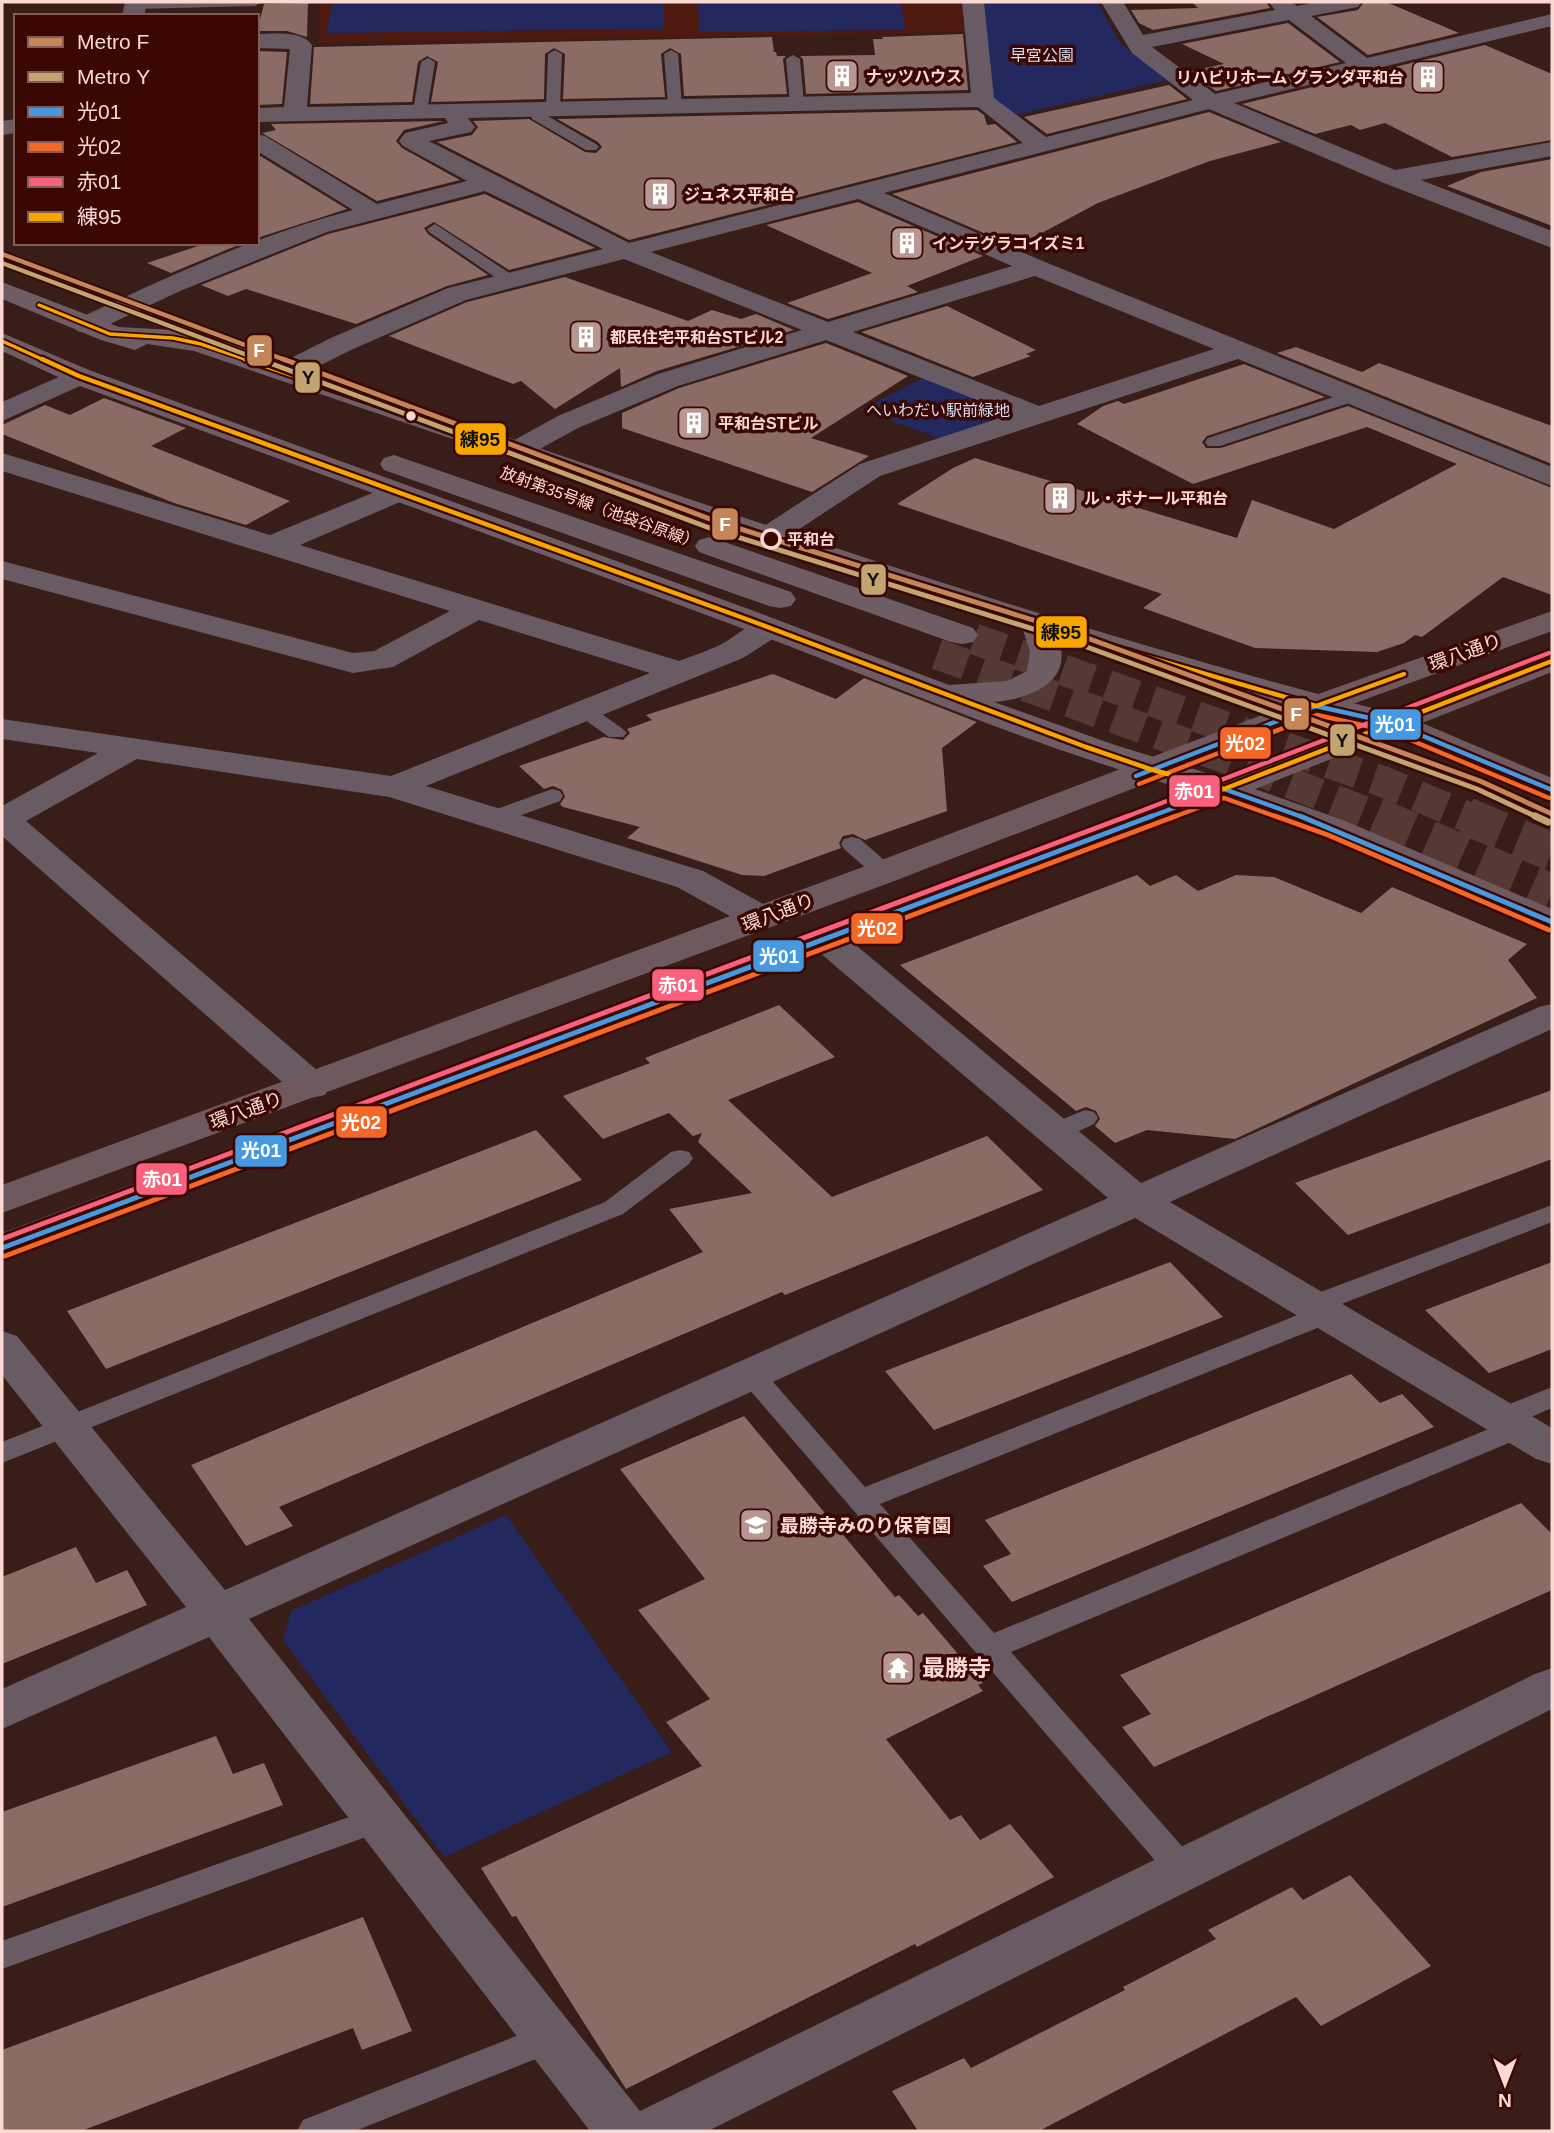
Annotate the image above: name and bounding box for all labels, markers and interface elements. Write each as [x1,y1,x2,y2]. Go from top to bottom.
legend [14,14,259,245]
text: Metro F [77,30,149,53]
park label: 早宮公園 [1010,47,1074,64]
building icon: ナッツハウス [823,57,861,95]
building icon: リハビリホーム グランダ平和台 [1409,58,1447,96]
text: Metro Y [77,65,150,88]
place label: ナッツハウス [866,68,962,85]
place label: リハビリホーム グランダ平和台 [1176,68,1404,86]
text: 光01 [77,100,121,123]
text: 光02 [77,135,121,158]
text: 赤01 [77,170,121,193]
building icon: ジュネス平和台 [641,175,679,213]
place label: ジュネス平和台 [684,186,795,203]
text: 練95 [77,205,121,228]
building icon: インテグラコイズミ1 [888,224,926,262]
place label: インテグラコイズミ1 [932,234,1085,252]
building icon: 都民住宅平和台STビル2 [567,318,605,356]
place label: 都民住宅平和台STビル2 [610,329,783,346]
line badge: F [246,334,273,367]
text: F [253,340,265,361]
line badge: Y [294,361,321,394]
text: Y [302,367,315,388]
park label: へいわだい駅前緑地 [866,402,1010,419]
building icon: 平和台STビル [675,404,713,442]
unlabelled marker [404,409,418,423]
place label: 平和台STビル [718,415,818,432]
line badge: 練95 [454,422,507,456]
text: 練95 [460,429,500,450]
street label: 放射第35号線（池袋谷原線） [498,464,701,551]
building icon: ル・ボナール平和台 [1041,479,1079,517]
place label: ル・ボナール平和台 [1084,490,1228,507]
line badge: F [711,507,739,541]
text: F [719,514,731,535]
marker: 平和台 [761,529,781,549]
place label: 平和台 [787,531,835,548]
line badge: Y [860,563,887,596]
text: Y [867,569,880,590]
line badge: 練95 [1035,615,1088,649]
text: 練95 [1041,622,1081,643]
street label: 環八通り [1426,630,1504,675]
line badge: F [1283,697,1310,731]
text: F [1290,704,1302,725]
line badge: 光01 [1369,708,1422,741]
text: 光01 [1375,714,1415,735]
line badge: Y [1329,723,1356,757]
line badge: 光02 [1219,726,1272,760]
text: Y [1336,730,1349,751]
text: 光02 [1225,733,1265,754]
line badge: 赤01 [1168,774,1221,808]
text: 赤01 [1174,781,1214,802]
street label: 環八通り [739,889,817,936]
line badge: 光02 [850,912,904,945]
text: 光02 [857,918,897,939]
line badge: 光01 [752,939,805,973]
text: 光01 [759,946,799,967]
line badge: 赤01 [651,968,705,1002]
text: 赤01 [658,975,698,996]
street label: 環八通り [207,1088,285,1133]
line badge: 光02 [335,1105,388,1139]
text: 光02 [341,1112,381,1133]
line badge: 光01 [234,1134,288,1168]
text: 光01 [241,1140,281,1161]
line badge: 赤01 [135,1162,188,1196]
text: 赤01 [142,1169,182,1190]
school or university icon: 最勝寺みのり保育園 [737,1506,775,1544]
place label: 最勝寺みのり保育園 [780,1515,951,1536]
temple icon: 最勝寺 [879,1649,917,1687]
place label: 最勝寺 [922,1655,991,1681]
north arrow [1470,2049,1540,2119]
text: N [1498,2090,1512,2111]

